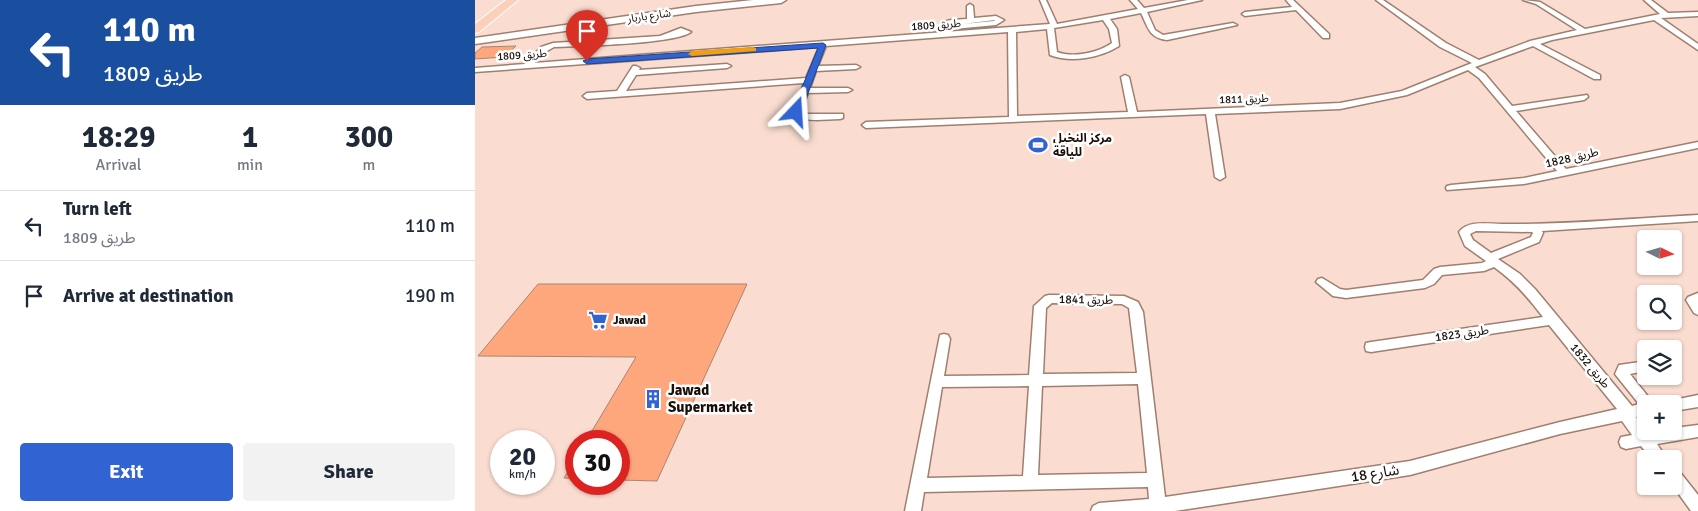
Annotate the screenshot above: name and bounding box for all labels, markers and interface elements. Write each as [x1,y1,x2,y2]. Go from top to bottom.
street label: شارع باربار [625,6,672,27]
text: 110 m [103,8,196,51]
pin [566,10,608,61]
icon: arrive [573,17,601,45]
street label: طريق 1809 [911,17,961,33]
icon: left [20,20,85,85]
street label: طريق 1809 [497,47,547,63]
text: طريق 1809 [103,60,203,87]
position arrow [769,85,821,137]
street label: طريق 1811 [1219,92,1269,106]
text: 18:29 [82,119,155,156]
text: 1 [242,119,258,156]
text: 300 [345,119,393,156]
place label: مركز النخيل للياقة [1053,131,1112,160]
sports icon: مركز النخيل للياقة [1027,134,1049,156]
street label: طريق 1828 [1544,145,1600,171]
text: Arrival [95,155,142,175]
text: min [237,155,263,175]
text: m [363,155,375,175]
text: Turn left [63,197,132,221]
icon: left [20,212,48,240]
text: 110 m [405,214,455,238]
text: طريق 1809 [63,228,135,248]
north arrow [1637,230,1683,275]
map controls [1637,230,1682,495]
icon: arrive [20,282,48,310]
text: Arrive at destination [63,284,234,308]
text: 190 m [405,284,455,308]
button: search [1637,285,1682,330]
street label: طريق 1841 [1059,292,1113,308]
supermarket icon: Jawad [587,309,609,331]
place label: Jawad [613,313,647,328]
street label: طريق 1823 [1434,323,1490,345]
street label: طريق 1832 [1567,340,1613,392]
button: layers [1637,340,1682,385]
place label: Jawad Supermarket [668,381,753,416]
building icon: Jawad Supermarket [642,388,664,410]
button: + [1637,395,1682,440]
speed limit sign: 30 [565,430,630,495]
text: 20 [509,441,536,472]
button: Exit [20,443,233,501]
button: Share [243,443,455,501]
button: − [1637,450,1682,495]
street label: شارع 18 [1350,460,1401,489]
text: km/h [509,467,536,482]

